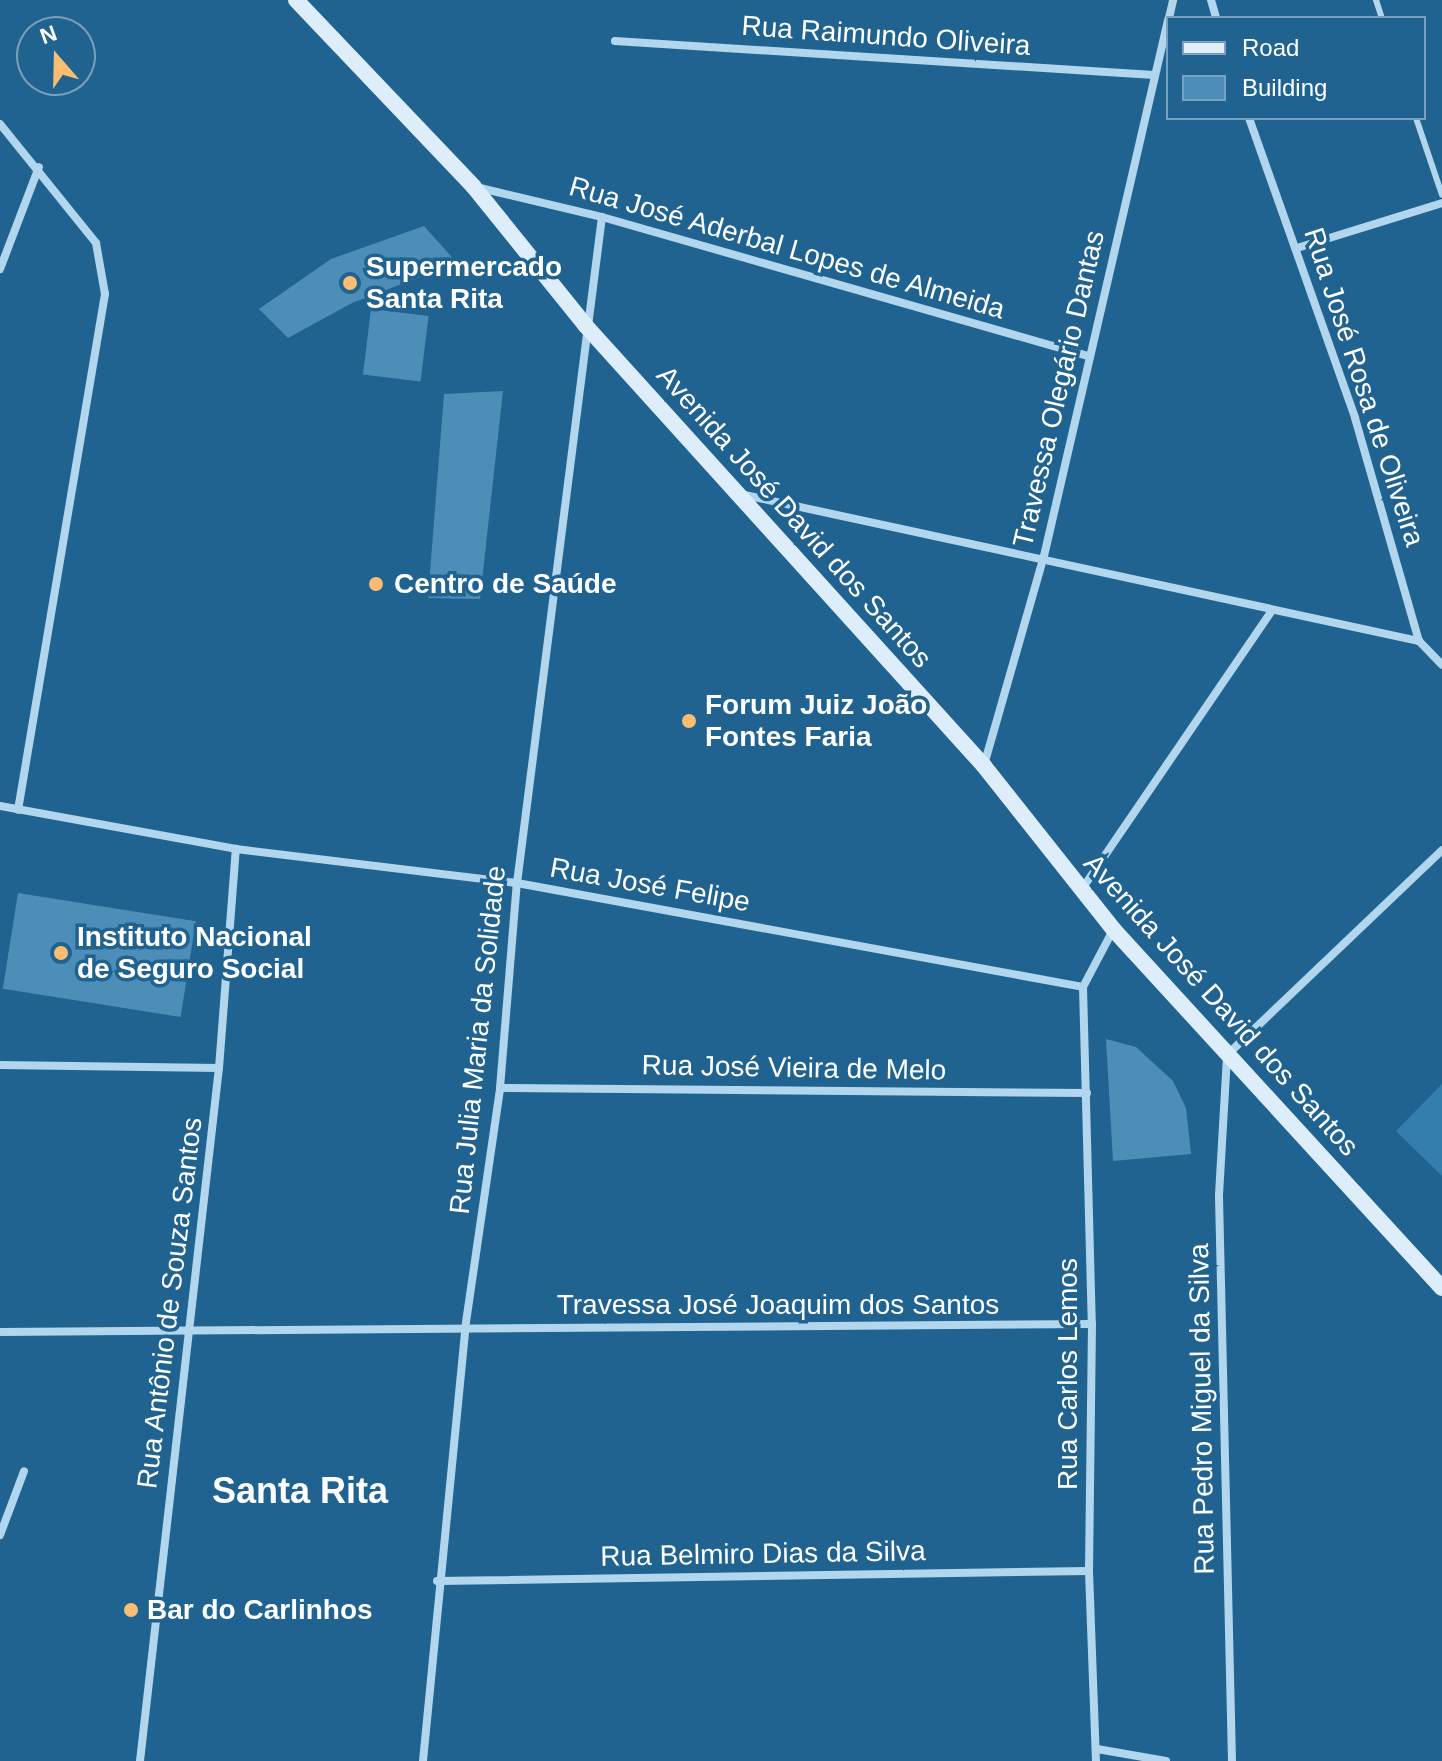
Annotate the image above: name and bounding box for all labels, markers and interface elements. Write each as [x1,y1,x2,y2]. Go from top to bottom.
street label: Rua Raimundo Oliveira [740,9,1032,63]
north arrow [16,16,96,96]
legend [1166,16,1426,120]
text: N [37,20,60,49]
text: Road [1242,34,1299,61]
text: Building [1242,74,1327,101]
street label: Rua José Aderbal Lopes de Almeida [564,169,1010,327]
street label: Rua José Rosa de Oliveira [1297,223,1431,551]
street label: Travessa Olegário Dantas [1006,227,1112,551]
place label: Supermercado Santa Rita [366,250,562,316]
marker: Supermercado Santa Rita [341,274,359,292]
street label: Avenida José David dos Santos [649,359,939,675]
place label: Centro de Saúde [394,567,616,601]
marker: Centro de Saúde [365,573,387,595]
place label: Forum Juiz João Fontes Faria [705,688,927,754]
marker: Forum Juiz João Fontes Faria [680,712,698,730]
street label: Avenida José David dos Santos [1076,847,1366,1163]
street label: Rua José Felipe [547,851,753,919]
street label: Rua Julia Maria da Solidade [443,864,513,1216]
place label: Instituto Nacional de Seguro Social [77,920,312,986]
marker: Instituto Nacional de Seguro Social [52,944,70,962]
street label: Rua José Vieira de Melo [641,1049,947,1087]
street label: Rua Antônio de Souza Santos [130,1115,210,1491]
street label: Rua Pedro Miguel da Silva [1182,1243,1222,1575]
street label: Rua Carlos Lemos [1051,1258,1085,1490]
street label: Travessa José Joaquim dos Santos [557,1288,999,1322]
district label: Santa Rita [212,1469,388,1513]
street label: Rua Belmiro Dias da Silva [600,1534,926,1574]
place label: Bar do Carlinhos [147,1593,373,1627]
marker: Bar do Carlinhos [122,1601,140,1619]

